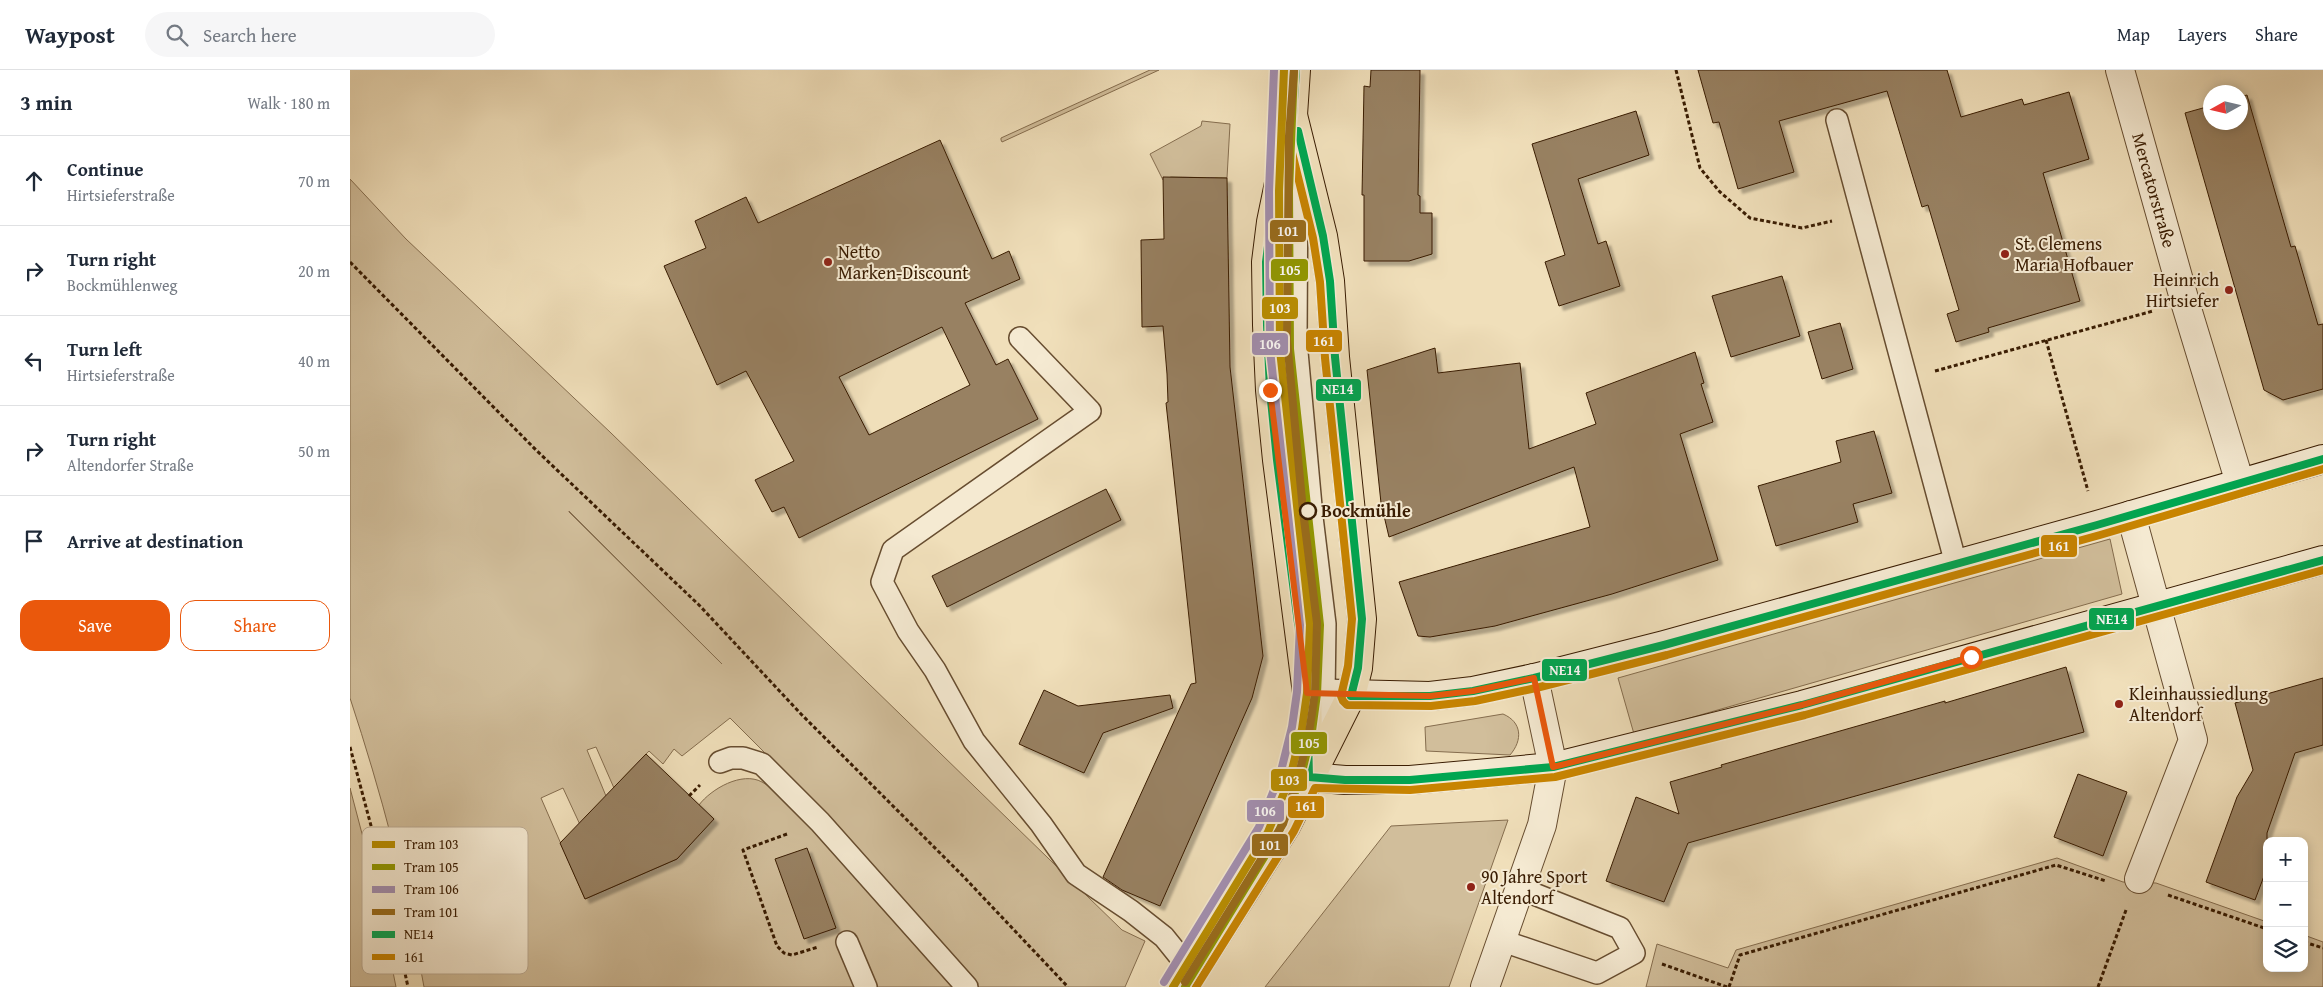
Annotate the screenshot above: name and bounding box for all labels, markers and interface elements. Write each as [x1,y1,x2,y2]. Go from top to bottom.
search box [145,12,495,57]
text: Waypost [25,17,115,52]
icon: search [163,21,191,49]
text: Search here [203,21,297,49]
text: Map [2117,21,2150,48]
text: Layers [2178,21,2227,48]
text: Share [2255,21,2298,48]
north arrow [2203,85,2248,130]
text: 3 min [20,87,72,118]
text: Walk · 180 m [247,91,330,115]
street label: Mercatorstraße [2125,130,2183,251]
text: Continue [67,155,144,183]
icon: ahead [20,167,48,195]
text: 70 m [298,169,330,193]
text: Hirtsieferstraße [67,183,175,207]
line badge: 101 [1269,219,1307,243]
text: 101 [1277,221,1299,241]
place label: St. Clemens Maria Hofbauer [2015,230,2134,278]
place label: Netto Marken-Discount [838,238,969,286]
text: Turn right [67,245,156,273]
marker: St. Clemens Maria Hofbauer [1999,248,2011,260]
marker: Netto Marken-Discount [822,256,834,268]
icon: right [20,257,48,285]
line badge: 105 [1270,258,1309,282]
text: 20 m [298,259,330,283]
text: 105 [1279,260,1301,280]
place label: Heinrich Hirtsiefer [2146,266,2220,314]
text: Bockmühlenweg [67,273,177,297]
marker: Heinrich Hirtsiefer [2223,284,2235,296]
line badge: 103 [1261,296,1299,320]
text: 103 [1269,298,1291,318]
line badge: 161 [1305,329,1343,353]
text: 161 [1313,331,1335,351]
line badge: 106 [1251,332,1289,356]
text: 106 [1259,334,1281,354]
text: Turn left [67,335,142,363]
icon: left [20,347,48,375]
text: 40 m [298,349,330,373]
text: Hirtsieferstraße [67,363,175,387]
line badge: NE14 [1315,378,1362,402]
route end [1259,379,1282,402]
text: NE14 [1322,379,1354,399]
text: Turn right [67,425,156,453]
icon: right [20,437,48,465]
text: 50 m [298,439,330,463]
text: Altendorfer Straße [67,453,194,477]
place label: Bockmühle [1321,497,1411,524]
marker: Bockmühle [1299,502,1317,520]
icon: arrive [20,527,48,555]
text: Arrive at destination [67,527,243,555]
line badge: 161 [2040,534,2078,558]
text: 161 [2048,536,2070,556]
button: Save [20,600,170,651]
button: Share [180,600,330,651]
line badge: NE14 [2088,607,2135,631]
text: NE14 [2096,609,2128,629]
route start [1960,646,1983,669]
line badge: NE14 [1541,658,1588,682]
text: NE14 [1549,660,1581,680]
place label: Kleinhaussiedlung Altendorf [2129,680,2268,728]
marker: Kleinhaussiedlung Altendorf [2113,698,2125,710]
line badge: 105 [1290,731,1328,755]
text: 105 [1298,733,1320,753]
line badge: 103 [1270,768,1308,792]
text: 103 [1278,770,1300,790]
line badge: 161 [1287,795,1325,819]
text: 161 [1295,796,1317,816]
line badge: 106 [1246,799,1285,823]
text: 106 [1254,801,1276,821]
legend [362,827,528,974]
line badge: 101 [1251,833,1289,857]
text: Tram 103 [404,834,459,854]
text: 101 [1259,835,1281,855]
map controls [2263,837,2308,972]
button: + [2263,837,2308,882]
text: Tram 105 [404,857,459,877]
place label: 90 Jahre Sport Altendorf [1481,863,1588,911]
text: Tram 106 [404,879,459,899]
marker: 90 Jahre Sport Altendorf [1465,881,1477,893]
button: − [2263,882,2308,927]
text: Tram 101 [404,902,459,922]
text: NE14 [404,924,434,944]
button: layers [2263,927,2308,972]
text: 161 [404,947,424,967]

